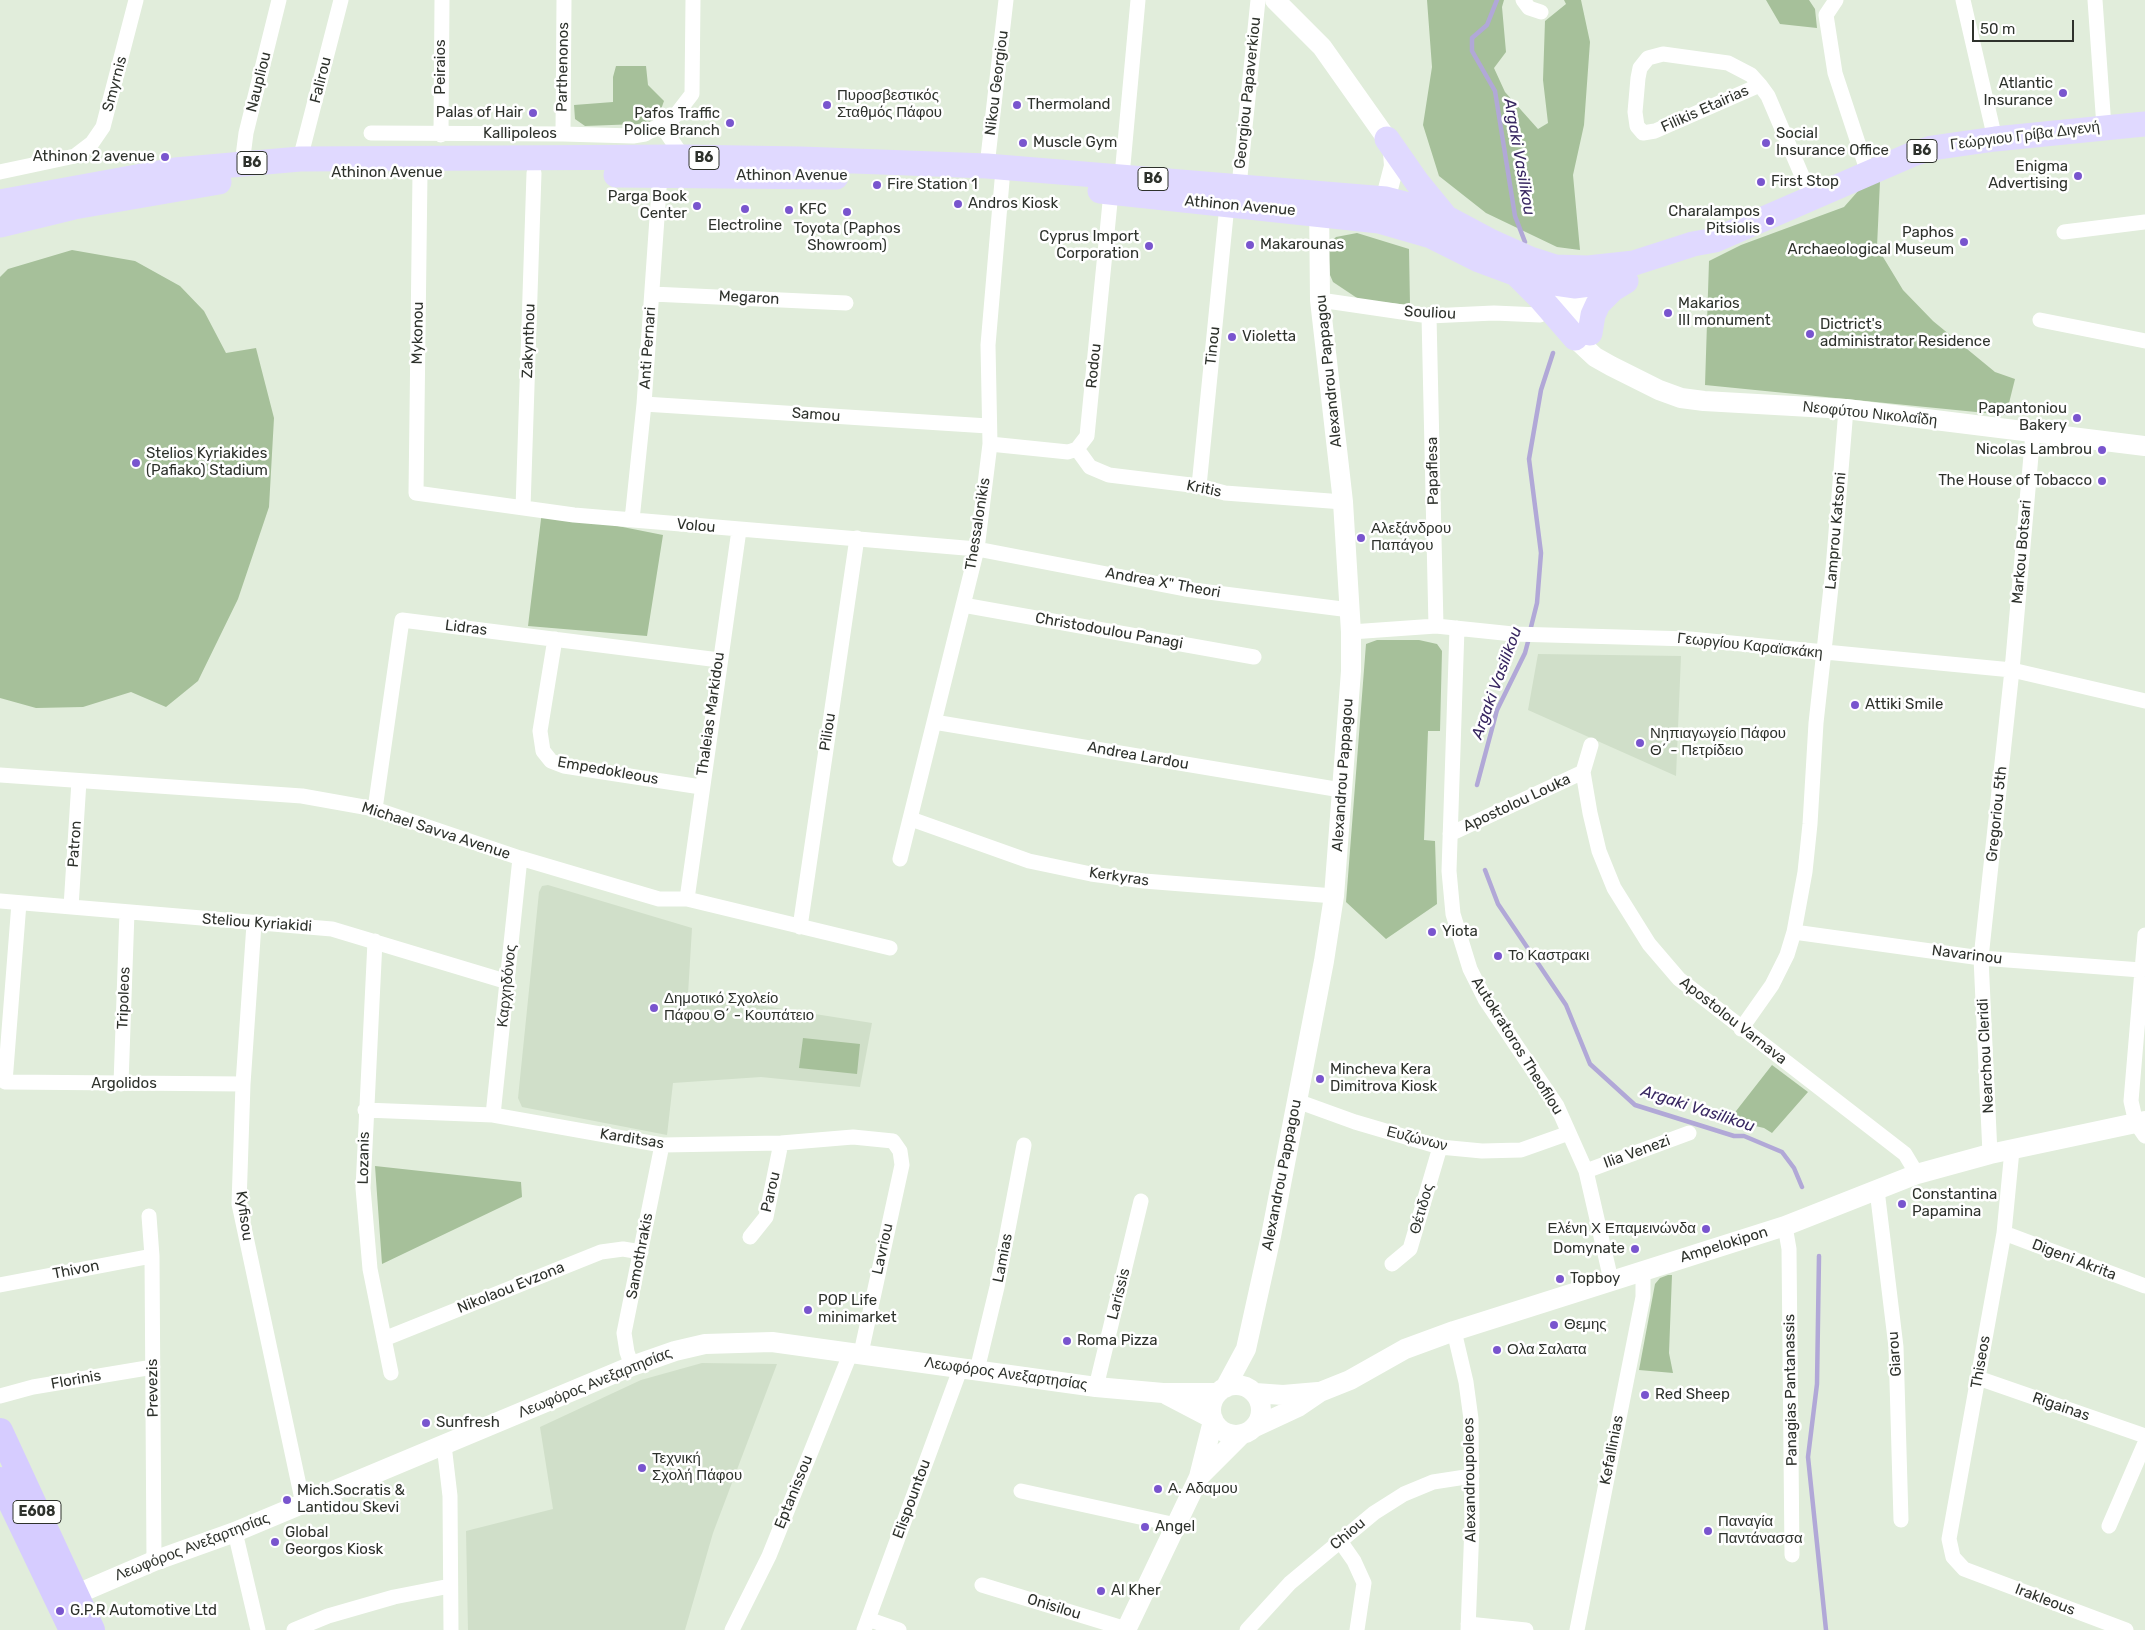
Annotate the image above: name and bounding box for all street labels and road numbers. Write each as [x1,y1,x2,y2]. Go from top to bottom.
street label: Georgiou Papaverkiou [1231,16,1265,170]
street label: Parthenonos [553,22,573,112]
street label: Nikou Georgiou [982,29,1012,137]
street label: Peiraios [432,39,450,95]
street label: Naupliou [243,50,275,114]
street label: Smyrnis [99,54,131,114]
street label: Falirou [307,55,335,105]
street label: Filikis Etairias [1658,82,1752,136]
street label: Γεώργιου Γρίβα Διγενή [1949,118,2101,154]
street label: Kallipoleos [483,125,557,143]
road number: B6 [1907,140,1937,162]
road number: B6 [689,146,719,170]
road number: B6 [237,152,267,174]
street label: Athinon Avenue [331,164,443,182]
street label: Athinon Avenue [736,167,848,185]
road number: B6 [1138,168,1168,190]
street label: Athinon Avenue [1184,192,1296,220]
street label: Megaron [718,287,780,309]
street label: Alexandrou Pappagou [1312,294,1346,448]
street label: Mykonou [408,301,428,365]
street label: Zakynthou [519,303,539,379]
street label: Souliou [1404,303,1456,323]
street label: Anti Pernari [636,306,660,390]
street label: Tinou [1202,326,1224,366]
street label: Rodou [1083,343,1105,389]
street label: Νεοφύτου Νικολαΐδη [1802,398,1938,430]
street label: Samou [791,404,841,426]
street label: Papaflesa [1423,437,1443,505]
street label: Lamprou Katsoni [1822,472,1850,590]
street label: Thessalonikis [962,476,994,572]
street label: Kritis [1185,477,1223,501]
street label: Markou Botsari [2008,499,2036,605]
street label: Volou [676,515,716,537]
street label: Andrea X" Theori [1104,564,1222,602]
street label: Christodoulou Panagi [1034,609,1184,653]
street label: Lidras [444,616,488,640]
street label: Γεωργίου Καραϊσκάκη [1676,629,1824,663]
street label: Thaleias Markidou [693,651,729,777]
street label: Alexandrou Pappagou [1329,698,1357,852]
street label: Piliou [816,712,840,752]
street label: Andrea Lardou [1086,738,1190,774]
street label: Empedokleous [556,753,660,789]
street label: Gregoriou 5th [1983,765,2011,863]
street label: Apostolou Louka [1460,770,1574,836]
street label: Michael Savva Avenue [359,798,513,864]
street label: Patron [64,820,86,868]
street label: Kerkyras [1088,864,1150,890]
street label: Steliou Kyriakidi [201,910,313,936]
street label: Navarinou [1931,942,2003,968]
street label: Καρχηδόνος [494,944,520,1028]
street label: Tripoleos [114,966,134,1030]
street label: Autokratoros Theofilou [1467,974,1567,1118]
street label: Apostolou Varnava [1676,974,1790,1068]
street label: Nearchou Cleridi [1974,998,1998,1114]
street label: Argolidos [91,1075,157,1093]
street label: Alexandrou Pappagou [1259,1098,1305,1252]
street label: Ευζώνων [1385,1123,1449,1155]
street label: Karditsas [599,1125,665,1153]
street label: Lozanis [355,1131,373,1185]
street label: Ilia Venezi [1601,1132,1673,1172]
street label: Parou [758,1170,784,1214]
street label: Θέτιδος [1406,1182,1438,1236]
street label: Kyfisou [232,1190,256,1242]
street label: Samothrakis [623,1211,657,1301]
street label: Lavriou [869,1222,897,1276]
street label: Ampelokipon [1678,1223,1770,1267]
street label: Lamias [989,1232,1017,1284]
street label: Digeni Akrita [2029,1236,2119,1284]
street label: Thivon [51,1257,101,1283]
street label: Nikolaou Evzona [455,1258,567,1318]
street label: Larissis [1104,1266,1134,1322]
street label: Panagias Pantanassis [1781,1314,1801,1466]
street label: Giarou [1884,1331,1906,1377]
street label: Thiseos [1967,1334,1995,1390]
street label: Λεωφόρος Ανεξαρτησίας [515,1344,675,1422]
street label: Λεωφόρος Ανεξαρτησίας [923,1354,1089,1394]
street label: Prevezis [143,1359,163,1417]
street label: Florinis [49,1367,103,1393]
street label: Rigainas [2030,1389,2092,1425]
street label: Kefallinias [1596,1414,1628,1486]
street label: Alexandroupoleos [1460,1417,1480,1543]
street label: Eptanissou [771,1453,817,1531]
street label: Elispountou [889,1457,935,1541]
road number: E608 [13,1500,61,1524]
street label: Λεωφόρος Ανεξαρτησίας [112,1509,272,1585]
street label: Chiou [1327,1514,1369,1554]
street label: Irakleous [2012,1580,2078,1620]
street label: Onisilou [1025,1590,1083,1624]

